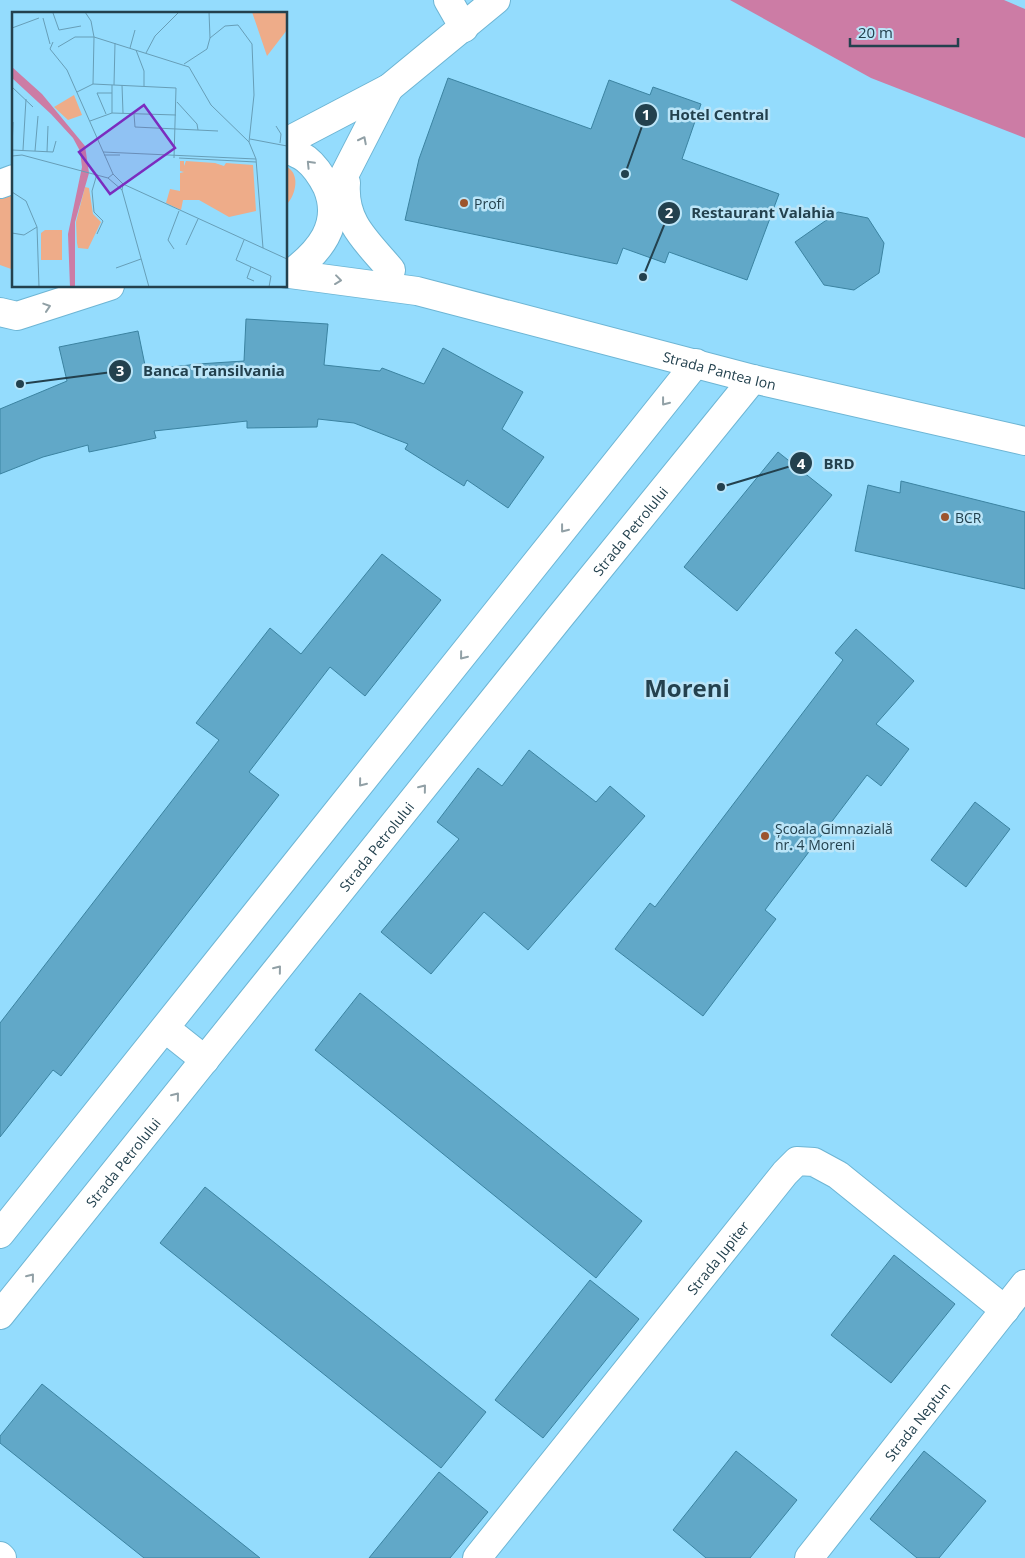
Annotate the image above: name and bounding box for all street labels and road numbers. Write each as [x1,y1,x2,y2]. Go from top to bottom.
street label: Strada Pantea Ion [661,346,778,394]
street label: Strada Petrolului [588,482,672,579]
street label: Strada Petrolului [334,798,418,895]
street label: Strada Petrolului [81,1113,164,1211]
street label: Strada Jupiter [682,1216,753,1298]
street label: Strada Neptun [880,1378,954,1465]

